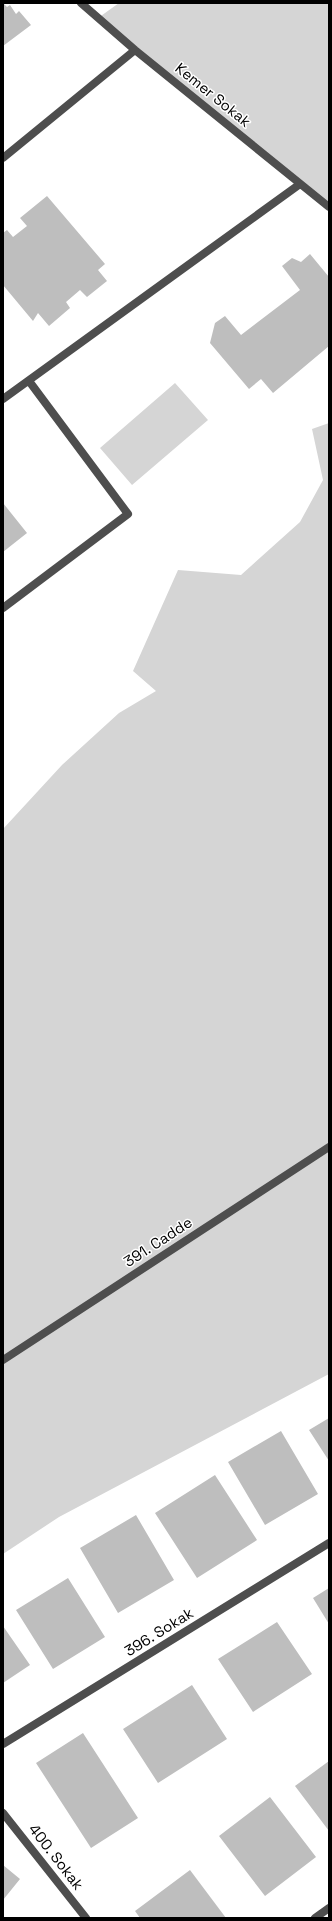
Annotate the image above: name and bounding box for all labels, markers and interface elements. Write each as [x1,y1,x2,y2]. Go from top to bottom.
street label: Kemer Sokak [172,58,255,131]
street label: 391. Cadde [120,1212,196,1271]
street label: 396. Sokak [121,1603,197,1660]
street label: 400. Sokak [25,1820,88,1894]

